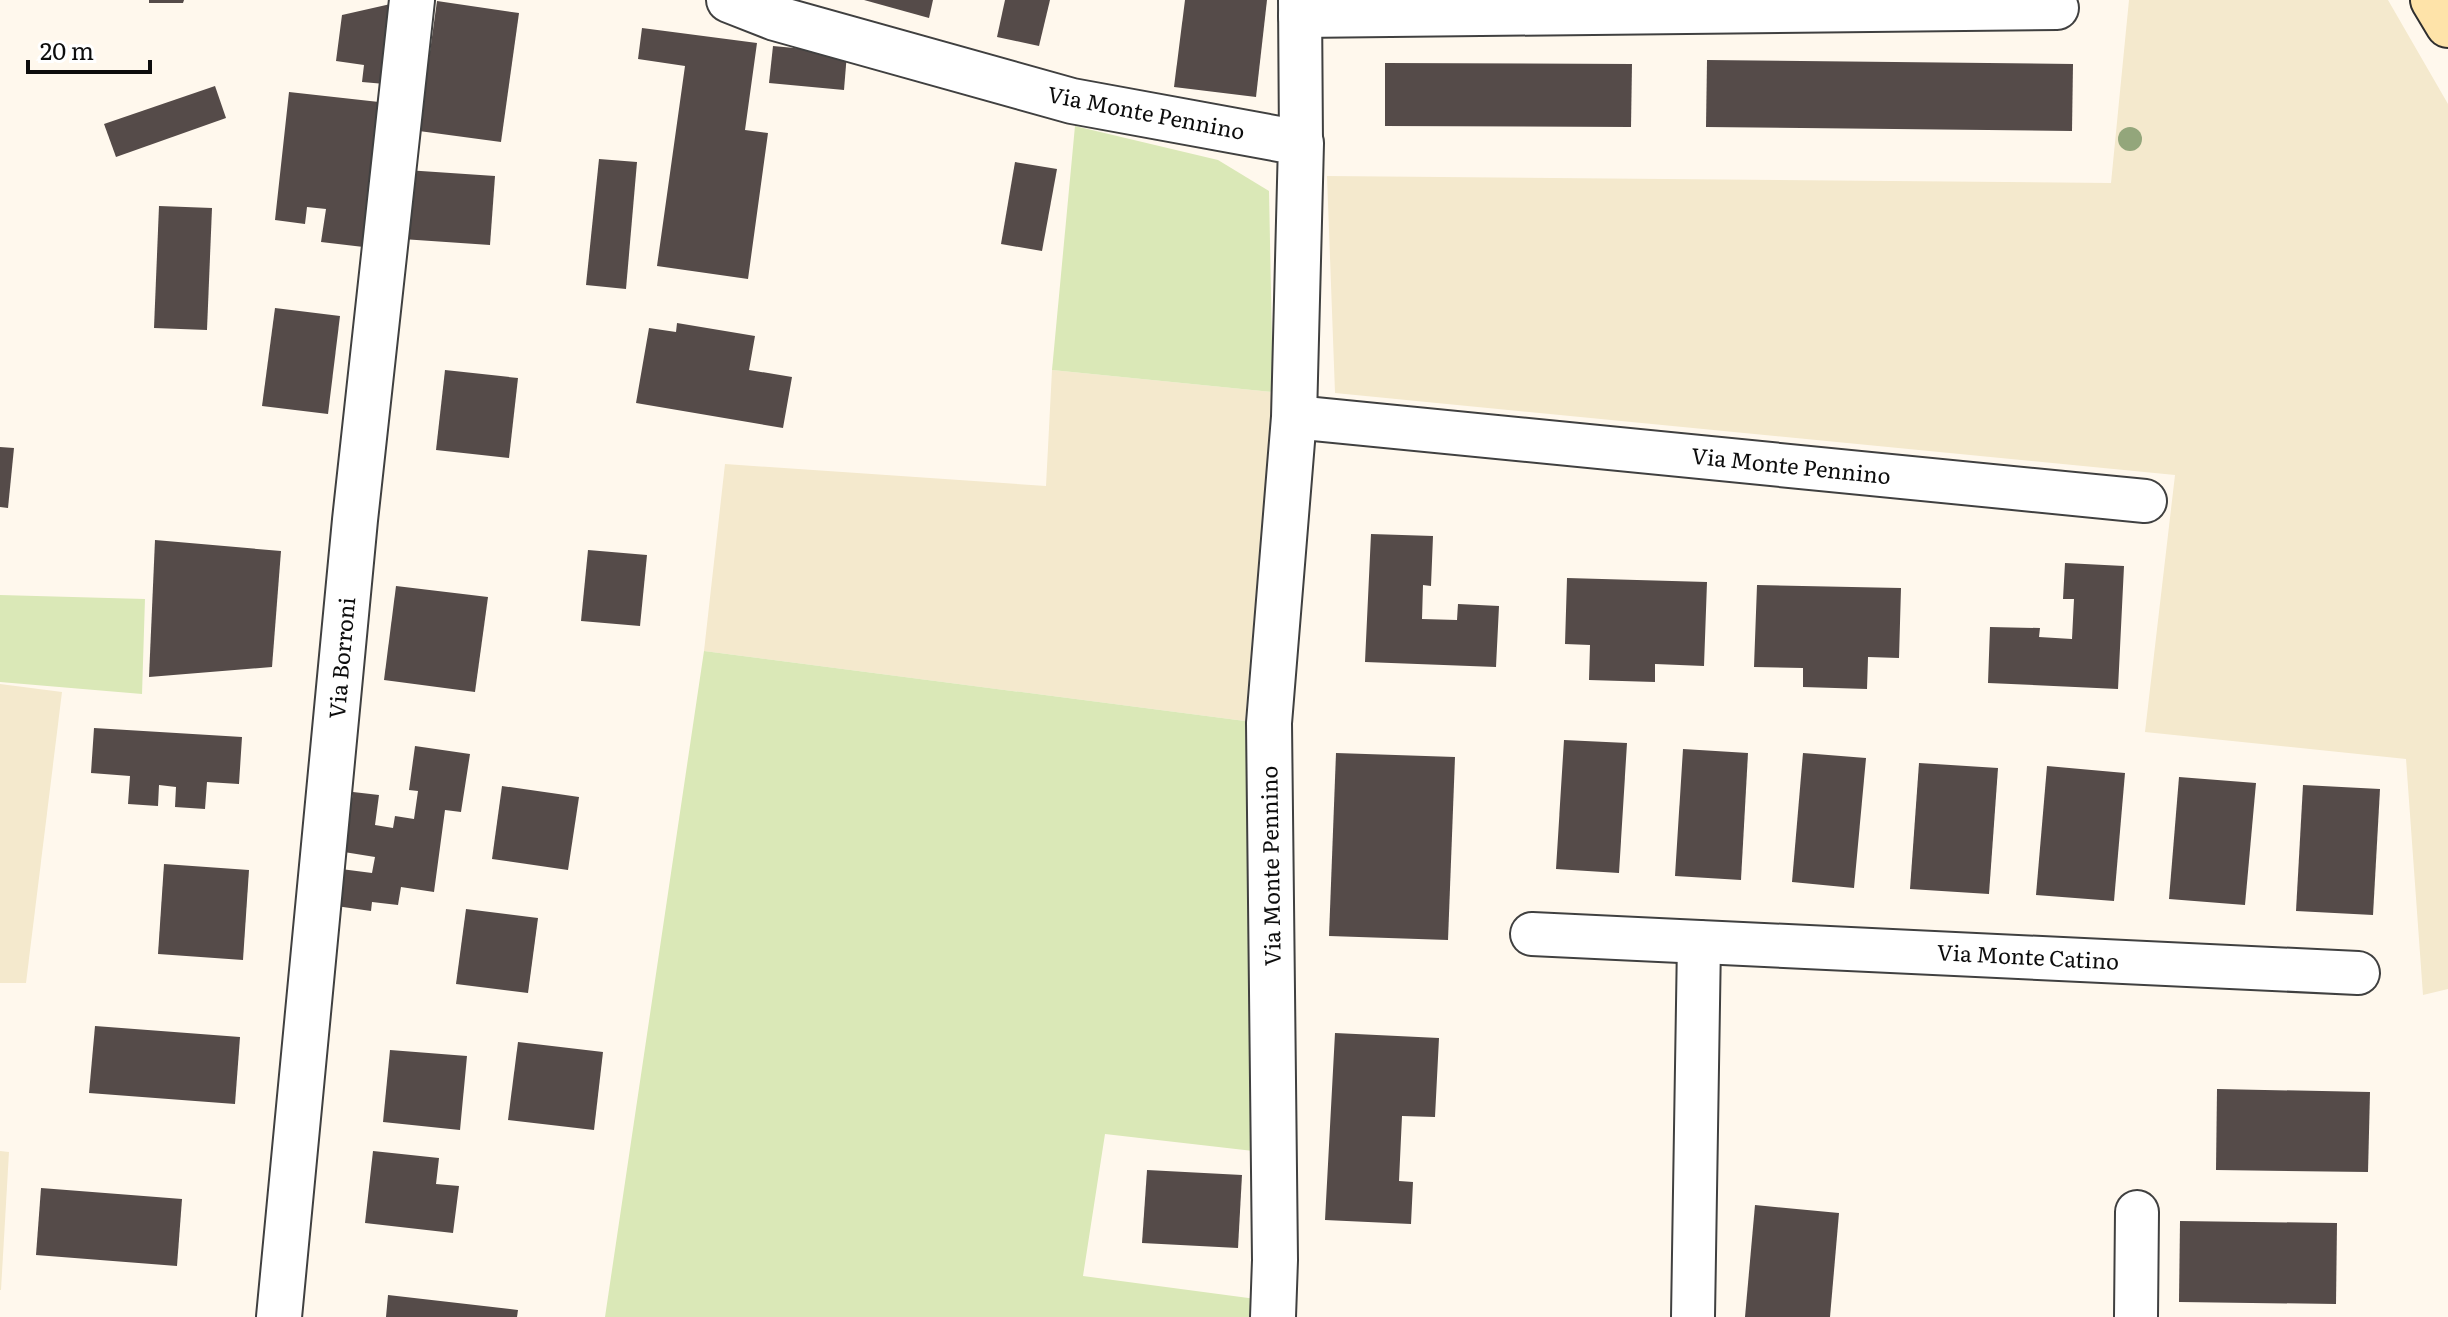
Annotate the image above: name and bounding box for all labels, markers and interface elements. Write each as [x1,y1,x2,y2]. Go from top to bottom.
scale bar [28,24,150,74]
text: 20 m [40,32,94,67]
street label: Via Monte Pennino [1045,76,1248,147]
street label: Via Monte Pennino [1690,438,1892,491]
street label: Via Borroni [319,596,362,720]
street label: Via Monte Pennino [1251,766,1288,966]
street label: Via Monte Catino [1936,934,2120,977]

